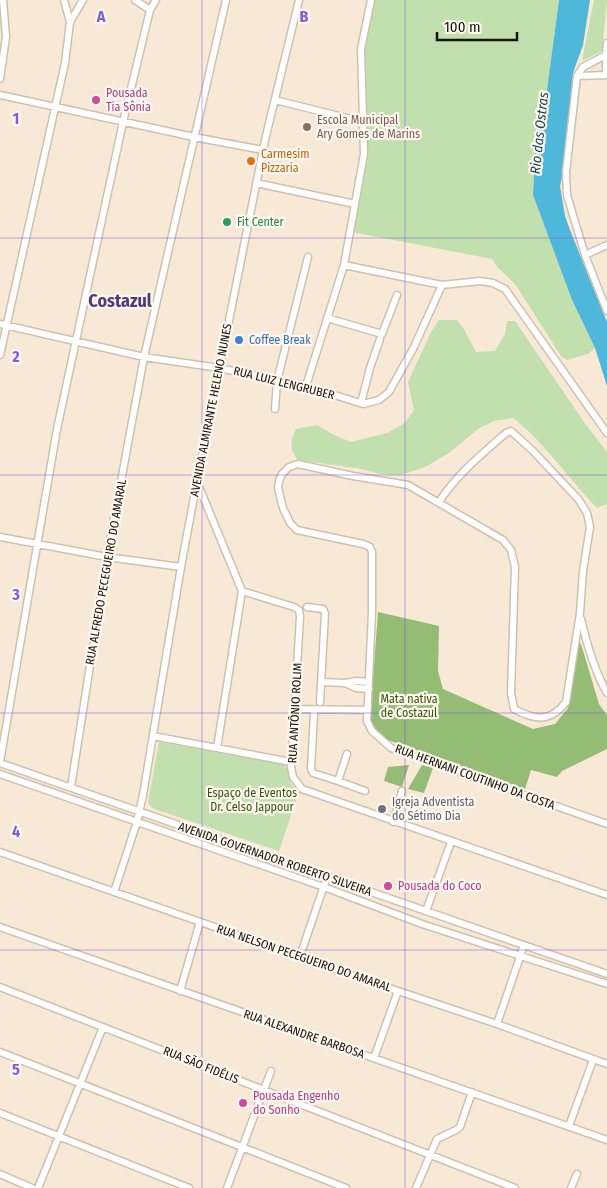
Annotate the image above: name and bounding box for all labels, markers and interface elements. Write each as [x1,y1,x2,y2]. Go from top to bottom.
text: A [96,7,106,26]
text: B [300,7,309,26]
scale bar [437,10,517,42]
text: 100 m [444,18,481,36]
place label: Pousada Tia Sônia [106,86,151,114]
water label: Rio das Ostras [527,91,552,175]
marker: Pousada Tia Sônia [90,94,102,106]
text: 1 [13,109,19,128]
place label: Escola Municipal Ary Gomes de Marins [317,113,420,141]
marker: Escola Municipal Ary Gomes de Marins [301,121,313,133]
place label: Carmesim Pizzaria [261,147,310,175]
marker: Carmesim Pizzaria [245,155,257,167]
place label: Fit Center [237,215,284,229]
marker: Fit Center [221,216,233,228]
district label: Costazul [88,290,152,312]
street label: AVENIDA ALMIRANTE HELENO NUNES [187,322,235,498]
place label: Coffee Break [249,333,311,347]
marker: Coffee Break [233,334,245,346]
text: 2 [11,347,20,366]
street label: RUA LUIZ LENGRUBER [232,364,336,402]
street label: RUA ALFREDO PECEGUEIRO DO AMARAL [83,477,129,666]
text: 3 [11,585,20,604]
street label: RUA ANTÔNIO ROLIM [284,662,305,764]
park label: Mata nativa de Costazul [380,692,438,720]
street label: RUA HERNANI COUTINHO DA COSTA [393,741,558,813]
park label: Espaço de Eventos Dr. Celso Jappour [207,786,297,814]
place label: Igreja Adventista do Sétimo Dia [392,795,474,823]
marker: Igreja Adventista do Sétimo Dia [376,803,388,815]
street label: AVENIDA GOVERNADOR ROBERTO SILVEIRA [176,819,374,899]
text: 4 [12,822,20,841]
place label: Pousada do Coco [398,879,482,893]
marker: Pousada do Coco [382,880,394,892]
street label: RUA NELSON PECEGUEIRO DO AMARAL [215,921,394,995]
street label: RUA ALEXANDRE BARBOSA [242,1007,367,1061]
street label: RUA SÃO FIDÉLIS [161,1043,241,1087]
text: 5 [12,1060,20,1079]
place label: Pousada Engenho do Sonho [253,1089,340,1117]
marker: Pousada Engenho do Sonho [237,1097,249,1109]

